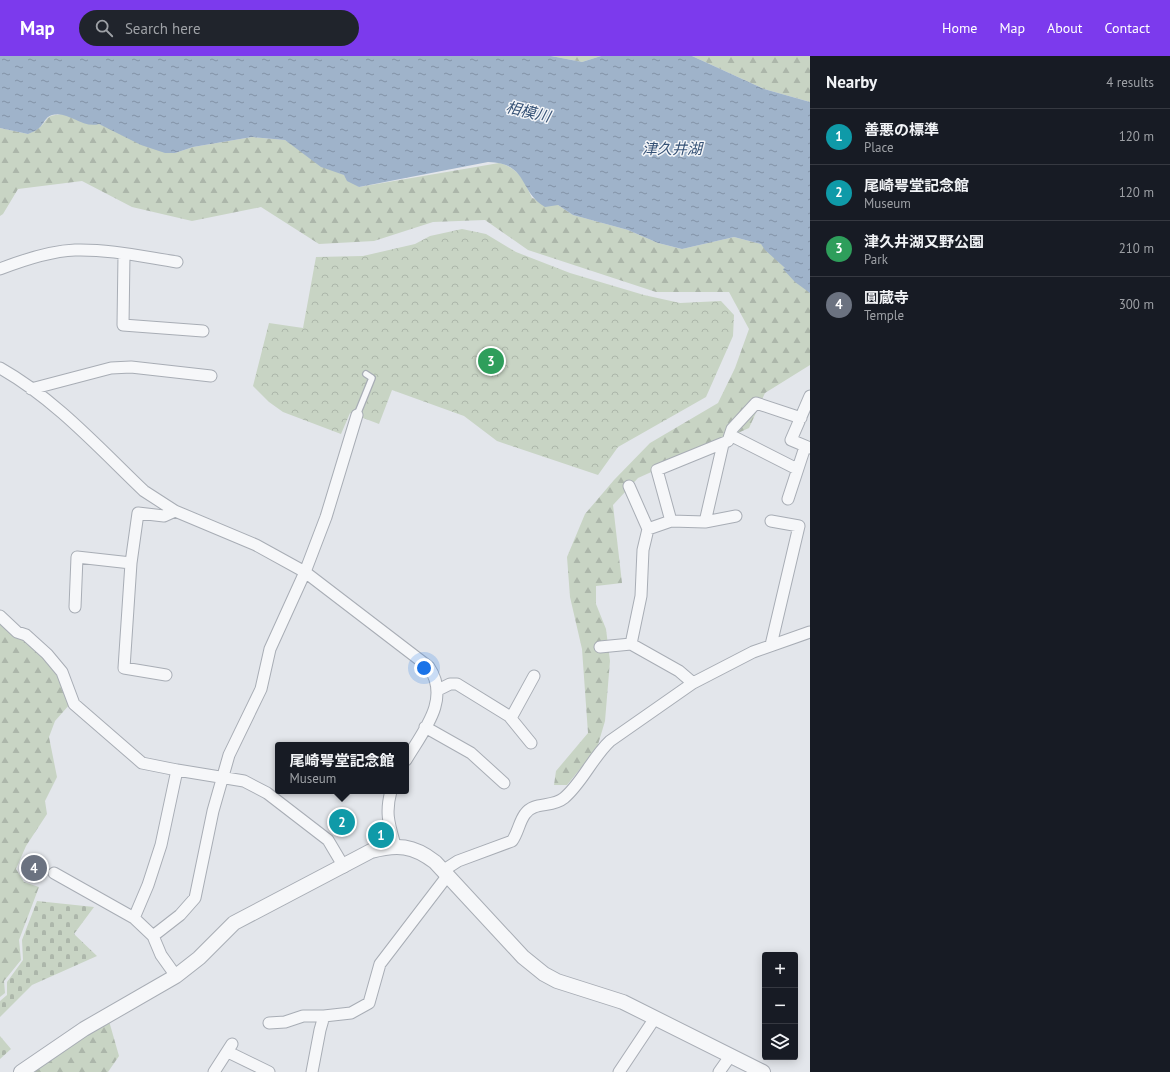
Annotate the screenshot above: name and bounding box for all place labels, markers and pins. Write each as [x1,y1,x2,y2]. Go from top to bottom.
pin: 3 [478,346,504,376]
pin: 2 [329,807,355,837]
pin: 1 [368,820,394,850]
pin: 4 [21,853,47,883]

